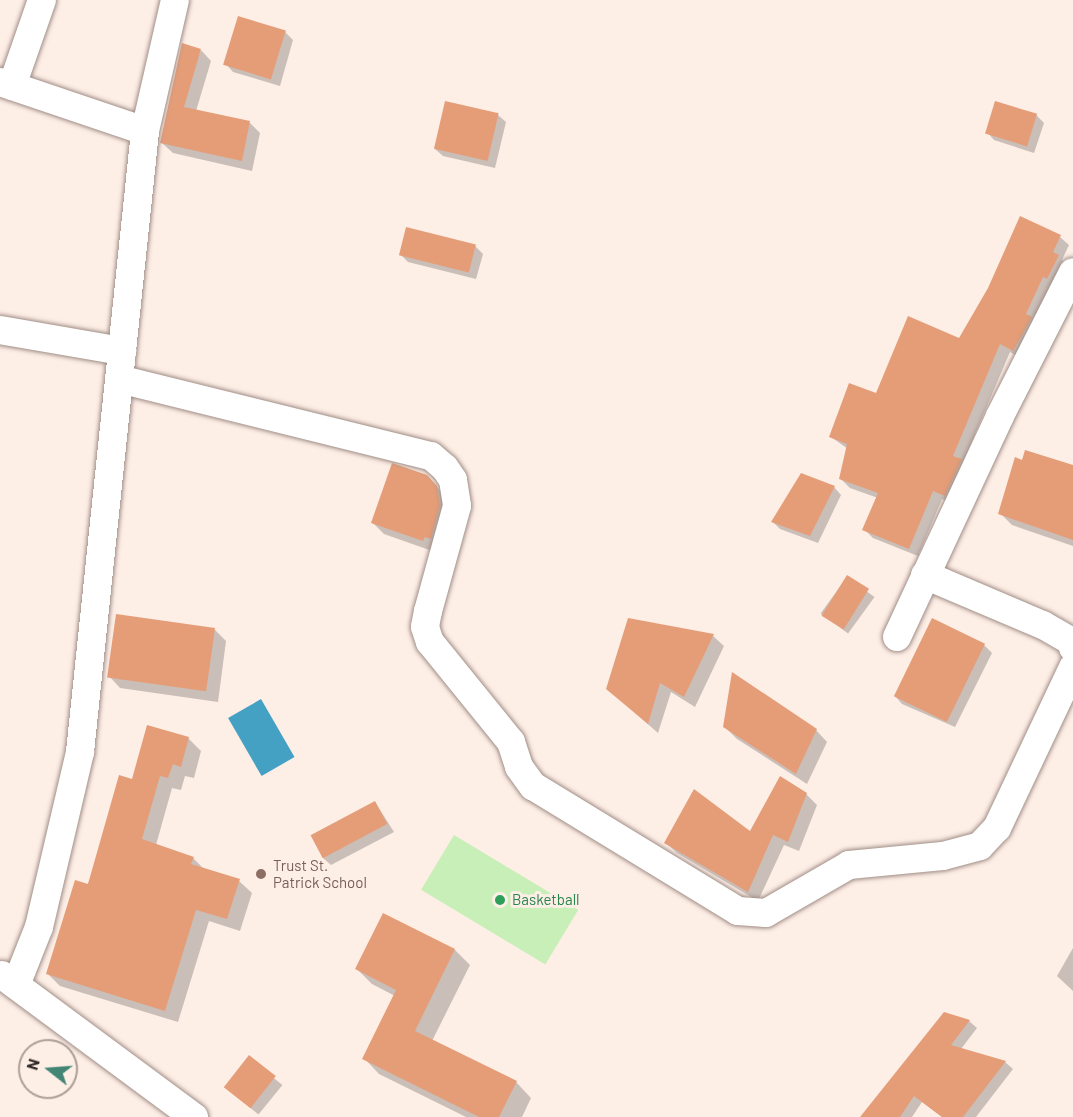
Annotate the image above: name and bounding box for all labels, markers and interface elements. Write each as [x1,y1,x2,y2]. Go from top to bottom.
place label: Trust St. Patrick School [273,856,367,891]
marker: Trust St. Patrick School [254,867,268,881]
place label: Basketball [512,891,580,909]
marker: Basketball [493,893,507,907]
north arrow [18,1039,78,1099]
text: N [22,1056,43,1072]

